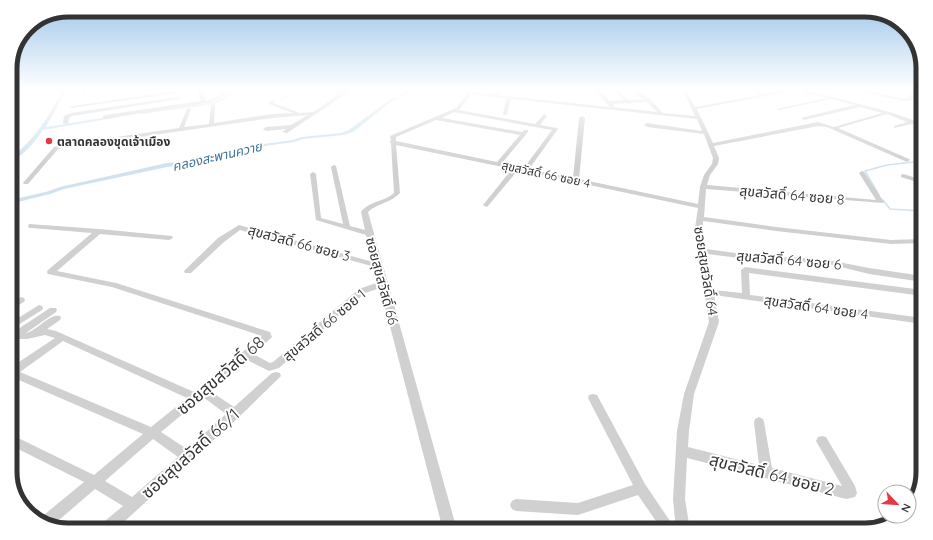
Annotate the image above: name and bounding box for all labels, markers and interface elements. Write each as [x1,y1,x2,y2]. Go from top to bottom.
place label: ตลาดคลองขุดเจ้าเมือง [57,134,170,149]
marker: ตลาดคลองขุดเจ้าเมือง [44,136,54,146]
water label: คลองสะพานควาย [171,138,265,174]
street label: สุขสวัสดิ์ 66 ซอย 4 [500,157,592,191]
street label: สุขสวัสดิ์ 64 ซอย 8 [739,181,845,209]
street label: สุขสวัสดิ์ 66 ซอย 3 [246,221,352,265]
street label: ซอยสุขสวัสดิ์ 64 [690,225,722,317]
street label: ซอยสุขสวัสดิ์ 66 [362,235,402,327]
street label: สุขสวัสดิ์ 64 ซอย 6 [736,246,843,274]
street label: สุขสวัสดิ์ 66 ซอย 1 [279,285,369,365]
street label: สุขสวัสดิ์ 64 ซอย 4 [763,291,869,323]
street label: ซอยสุขสวัสดิ์ 68 [172,331,269,420]
street label: ซอยสุขสวัสดิ์ 66/1 [137,403,244,503]
street label: สุขสวัสดิ์ 64 ซอย 2 [707,448,837,501]
north arrow [877,484,917,524]
text: N [898,502,914,515]

